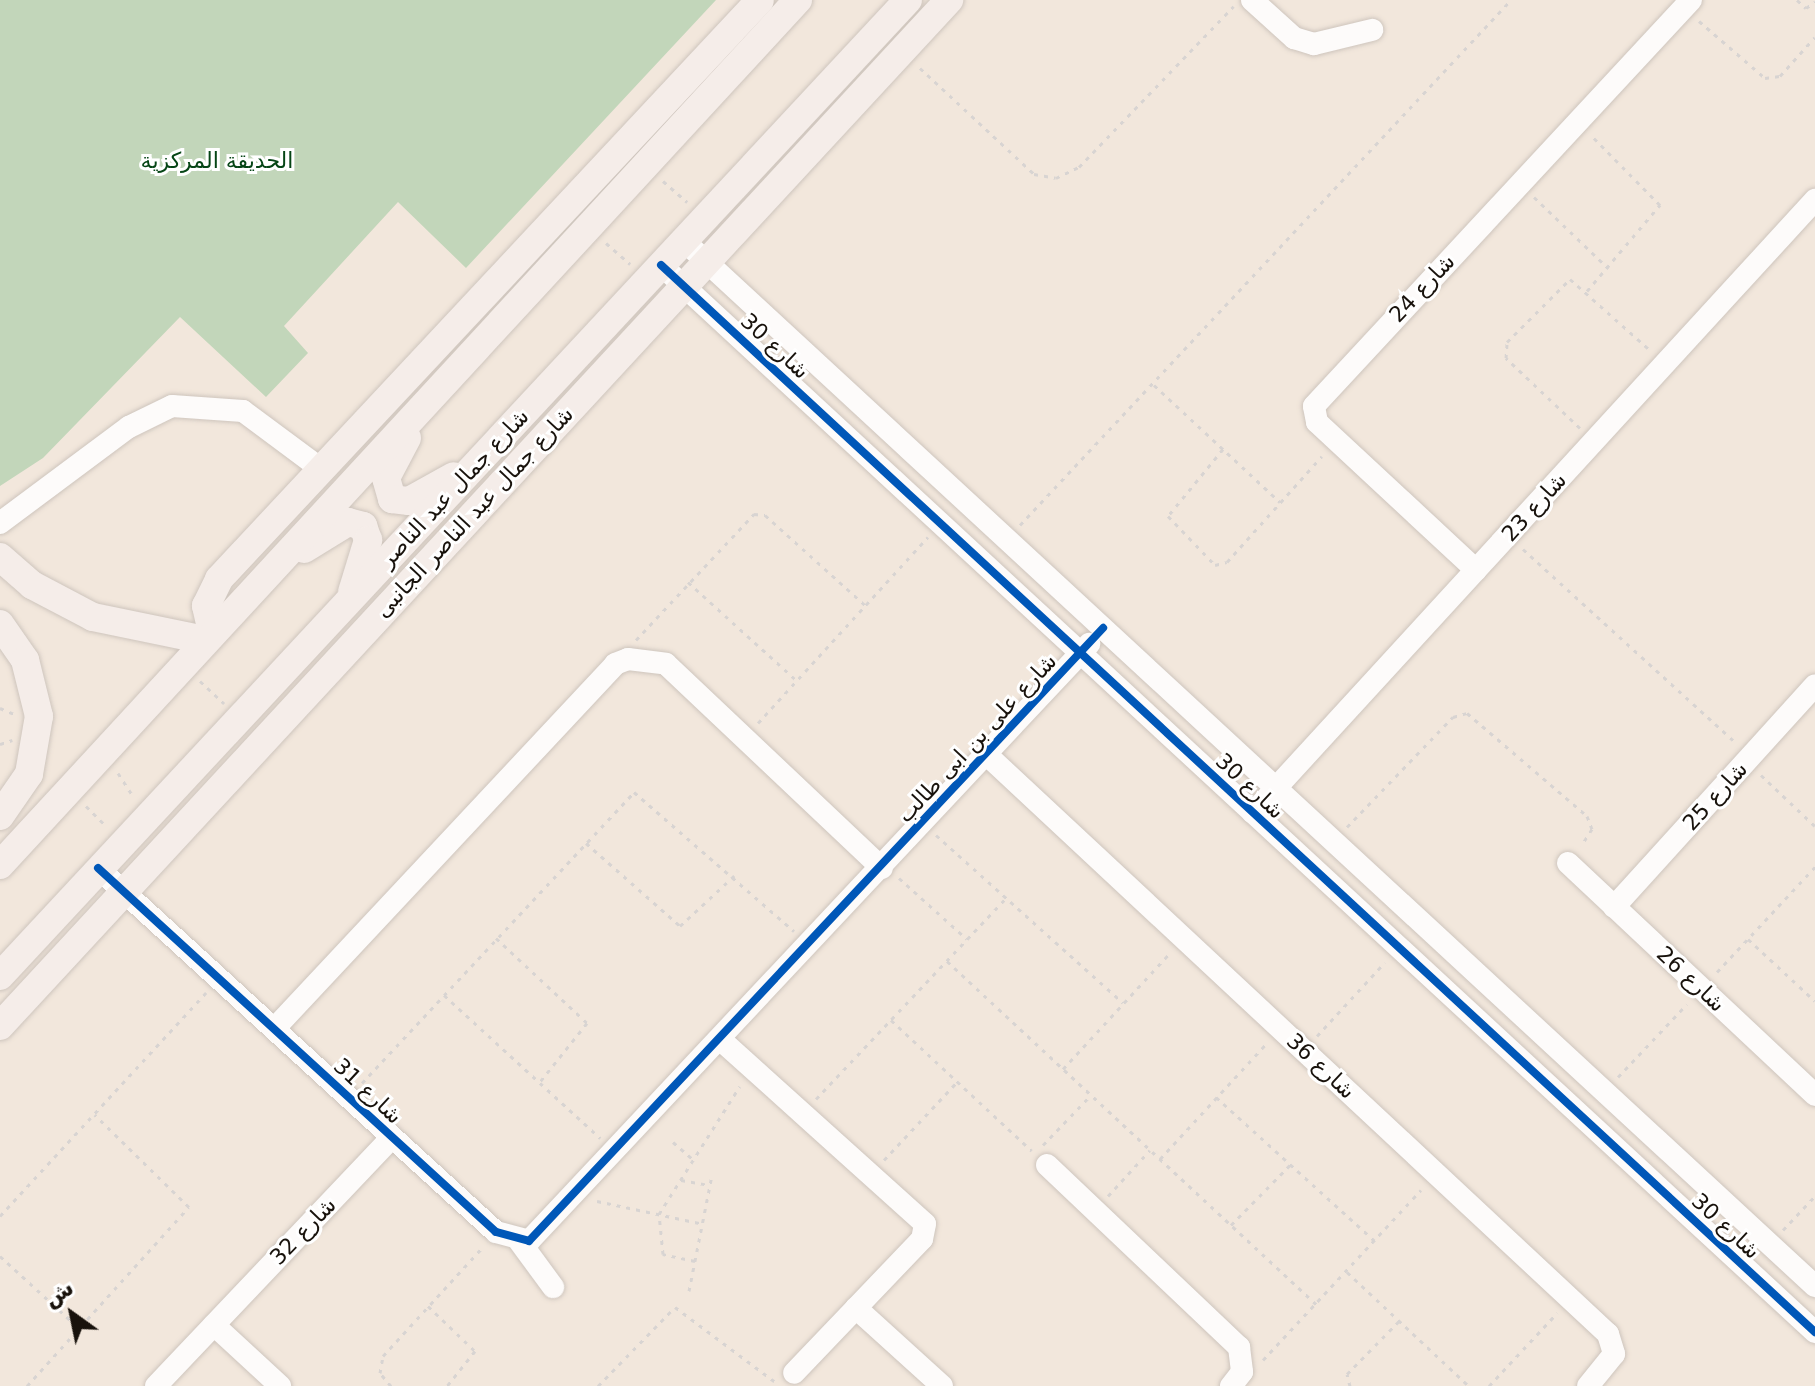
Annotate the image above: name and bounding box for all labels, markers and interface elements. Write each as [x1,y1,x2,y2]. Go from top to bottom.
park label: الحديقة المركزية [141,148,293,174]
street label: شارع 24 [1384,248,1460,328]
street label: شارع 30 [735,308,815,384]
street label: شارع جمال عبد الناصر الجانبى [369,401,579,623]
street label: شارع جمال عبد الناصر [374,403,534,573]
street label: شارع 23 [1496,467,1572,547]
street label: شارع على بن ابى طالب [892,648,1062,828]
street label: شارع 30 [1210,748,1290,824]
street label: شارع 25 [1677,756,1753,836]
street label: شارع 26 [1651,941,1731,1017]
street label: شارع 36 [1281,1028,1361,1104]
street label: شارع 31 [328,1053,408,1129]
street label: شارع 30 [1686,1188,1766,1264]
street label: شارع 32 [264,1192,342,1270]
north arrow [32,1274,112,1354]
text: ش [39,1275,78,1312]

